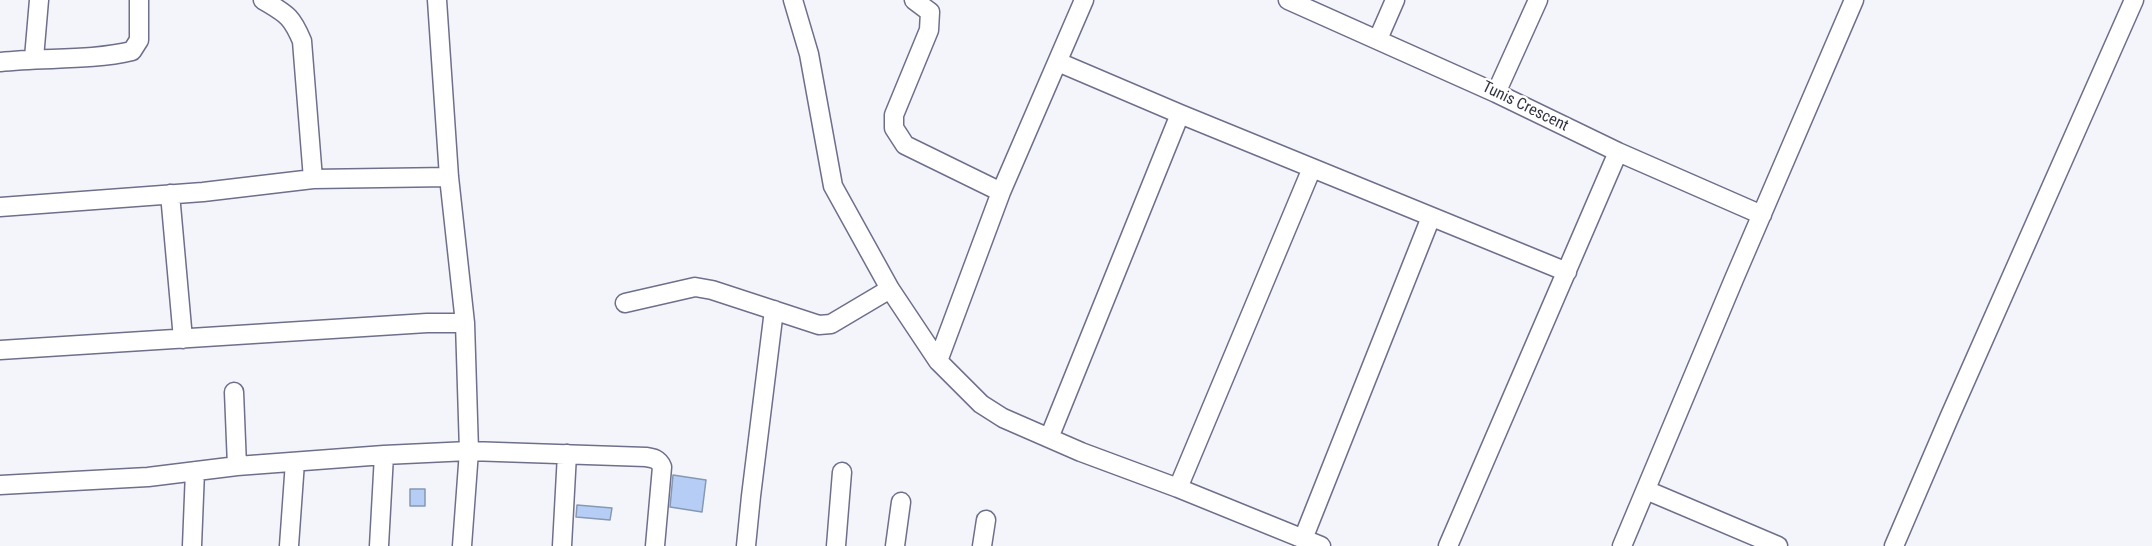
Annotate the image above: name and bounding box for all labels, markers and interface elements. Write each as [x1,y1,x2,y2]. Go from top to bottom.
street label: Tunis Crescent [1479,78,1571,136]

